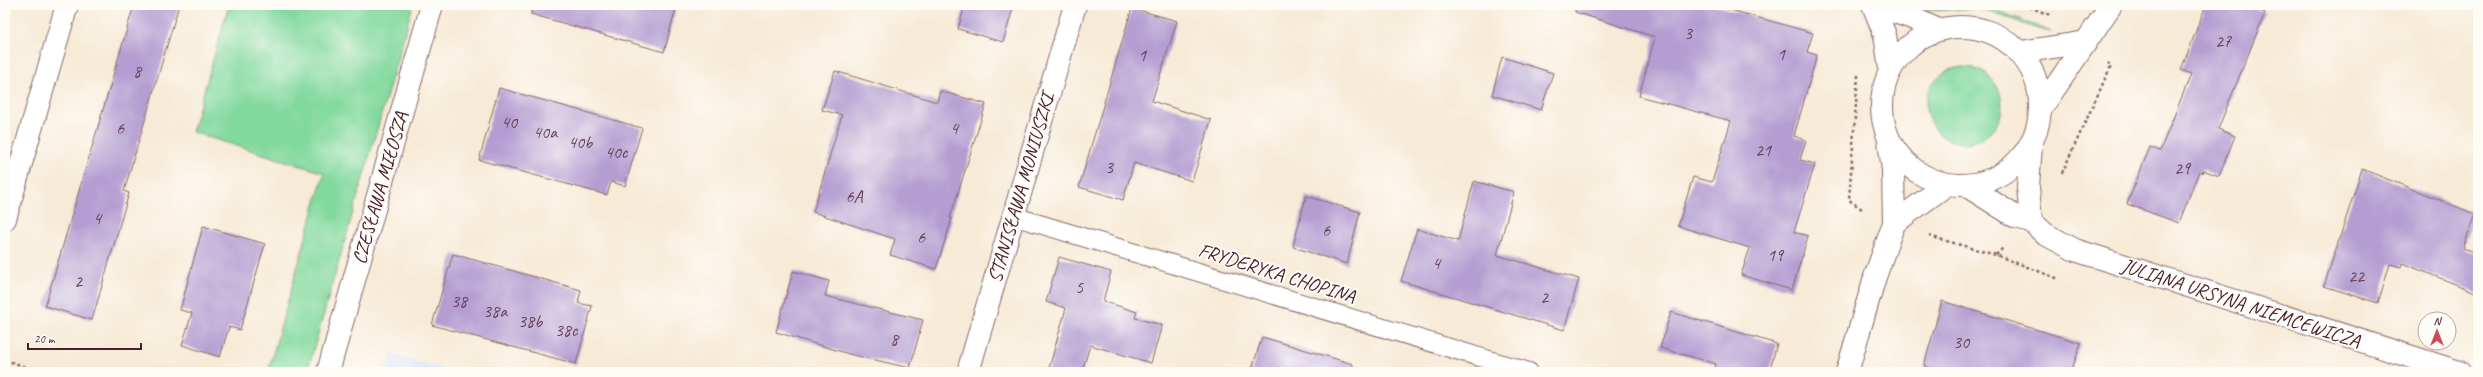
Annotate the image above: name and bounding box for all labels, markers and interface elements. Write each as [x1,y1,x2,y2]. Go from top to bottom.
house number: 3 [1684,22,1694,44]
house number: 27 [2215,30,2232,52]
house number: 1 [1777,43,1786,65]
house number: 1 [1138,44,1147,66]
house number: 8 [133,60,143,82]
street label: STANISŁAWA MONIUSZKI [982,87,1061,286]
street label: CZESŁAWA MIŁOSZA [346,108,414,267]
house number: 40 [501,111,519,133]
house number: 6 [116,117,125,139]
house number: 4 [950,117,960,139]
house number: 40a [533,121,558,143]
house number: 40b [568,131,593,153]
house number: 21 [1755,139,1772,161]
house number: 40c [605,141,629,163]
house number: 3 [1105,156,1115,178]
house number: 29 [2174,157,2192,179]
house number: 6A [845,185,864,207]
house number: 4 [93,207,103,229]
house number: 6 [1322,219,1331,241]
house number: 6 [917,226,926,248]
street label: FRYDERYKA CHOPINA [1196,237,1359,309]
house number: 19 [1767,244,1785,266]
house number: 4 [1432,252,1442,274]
street label: JULIANA URSYNA NIEMCEWICZA [2118,252,2364,354]
house number: 22 [2348,265,2366,287]
house number: 2 [74,270,84,292]
house number: 5 [1075,276,1084,298]
house number: 2 [1540,286,1550,308]
house number: 38 [451,290,469,312]
house number: 38a [483,300,508,322]
house number: 38b [518,310,543,332]
north arrow [2417,311,2457,351]
text: N [2434,314,2443,328]
house number: 38c [555,319,579,341]
scale bar [28,325,141,351]
house number: 8 [890,328,900,350]
text: 20 m [34,331,56,347]
house number: 30 [1953,331,1971,353]

